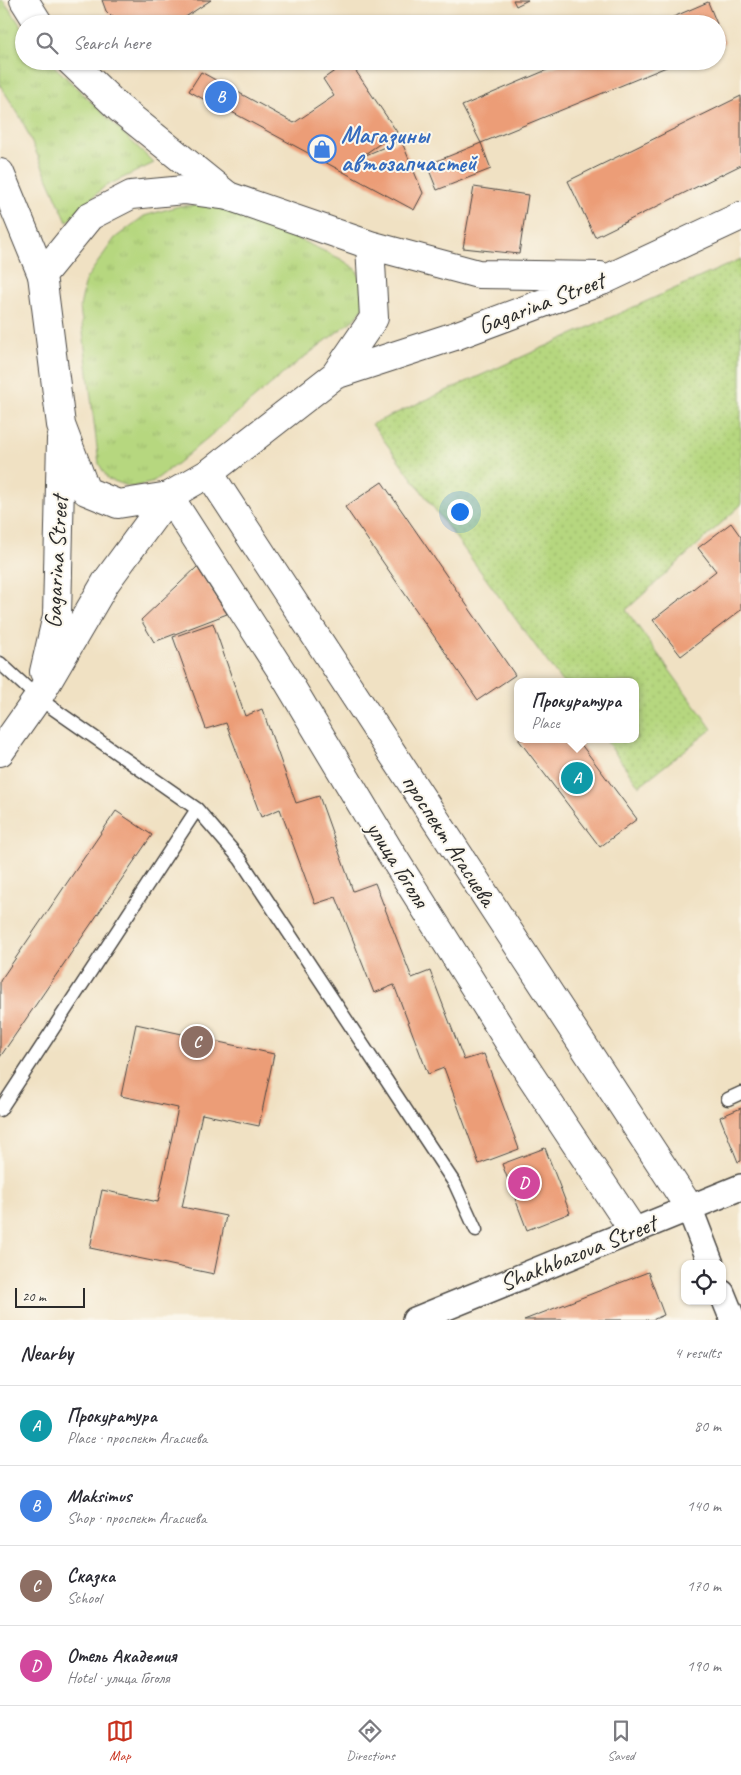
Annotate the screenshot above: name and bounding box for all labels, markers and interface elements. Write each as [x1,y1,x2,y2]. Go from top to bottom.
search box [15,15,726,70]
icon: search [33,29,61,57]
text: Search here [73,31,150,55]
pin: B [205,78,237,116]
place label: Магазины автозапчастей [341,120,478,178]
shop icon: Магазины автозапчастей [307,134,337,164]
street label: Gagarina Street [474,264,611,341]
street label: Gagarina Street [38,492,75,629]
your location [447,499,473,525]
popup [514,678,639,743]
text: Прокуратура [532,689,621,713]
text: Place [532,713,560,733]
pin: A [561,759,593,797]
street label: проспект Агасиева [395,768,504,914]
street label: улица Гоголя [359,814,437,914]
pin: C [181,1023,213,1061]
pin: D [508,1164,540,1202]
street label: Shakhbazova Street [495,1207,663,1298]
map controls [681,1260,726,1305]
button: locate [681,1260,726,1305]
scale bar [15,1285,85,1308]
text: 20 m [22,1288,46,1305]
text: Nearby [20,1340,73,1366]
text: 4 results [674,1343,721,1363]
text: Прокуратура [67,1404,157,1428]
text: A [32,1416,40,1436]
text: 80 m [694,1416,721,1436]
text: Place · проспект Агасиева [67,1428,207,1448]
text: Maksimus [67,1484,131,1508]
text: B [32,1496,40,1516]
text: 140 m [687,1496,721,1516]
text: Shop · проспект Агасиева [67,1508,206,1528]
text: Сказка [67,1564,115,1588]
text: C [32,1576,40,1596]
text: 170 m [687,1576,721,1596]
text: School [67,1588,101,1608]
text: Отель Академия [67,1644,176,1668]
text: D [31,1656,41,1676]
text: 190 m [687,1656,721,1676]
text: Hotel · улица Гоголя [67,1668,170,1688]
tab: Map [106,1717,134,1764]
tab: Directions [346,1717,395,1764]
tab: Saved [607,1717,635,1764]

